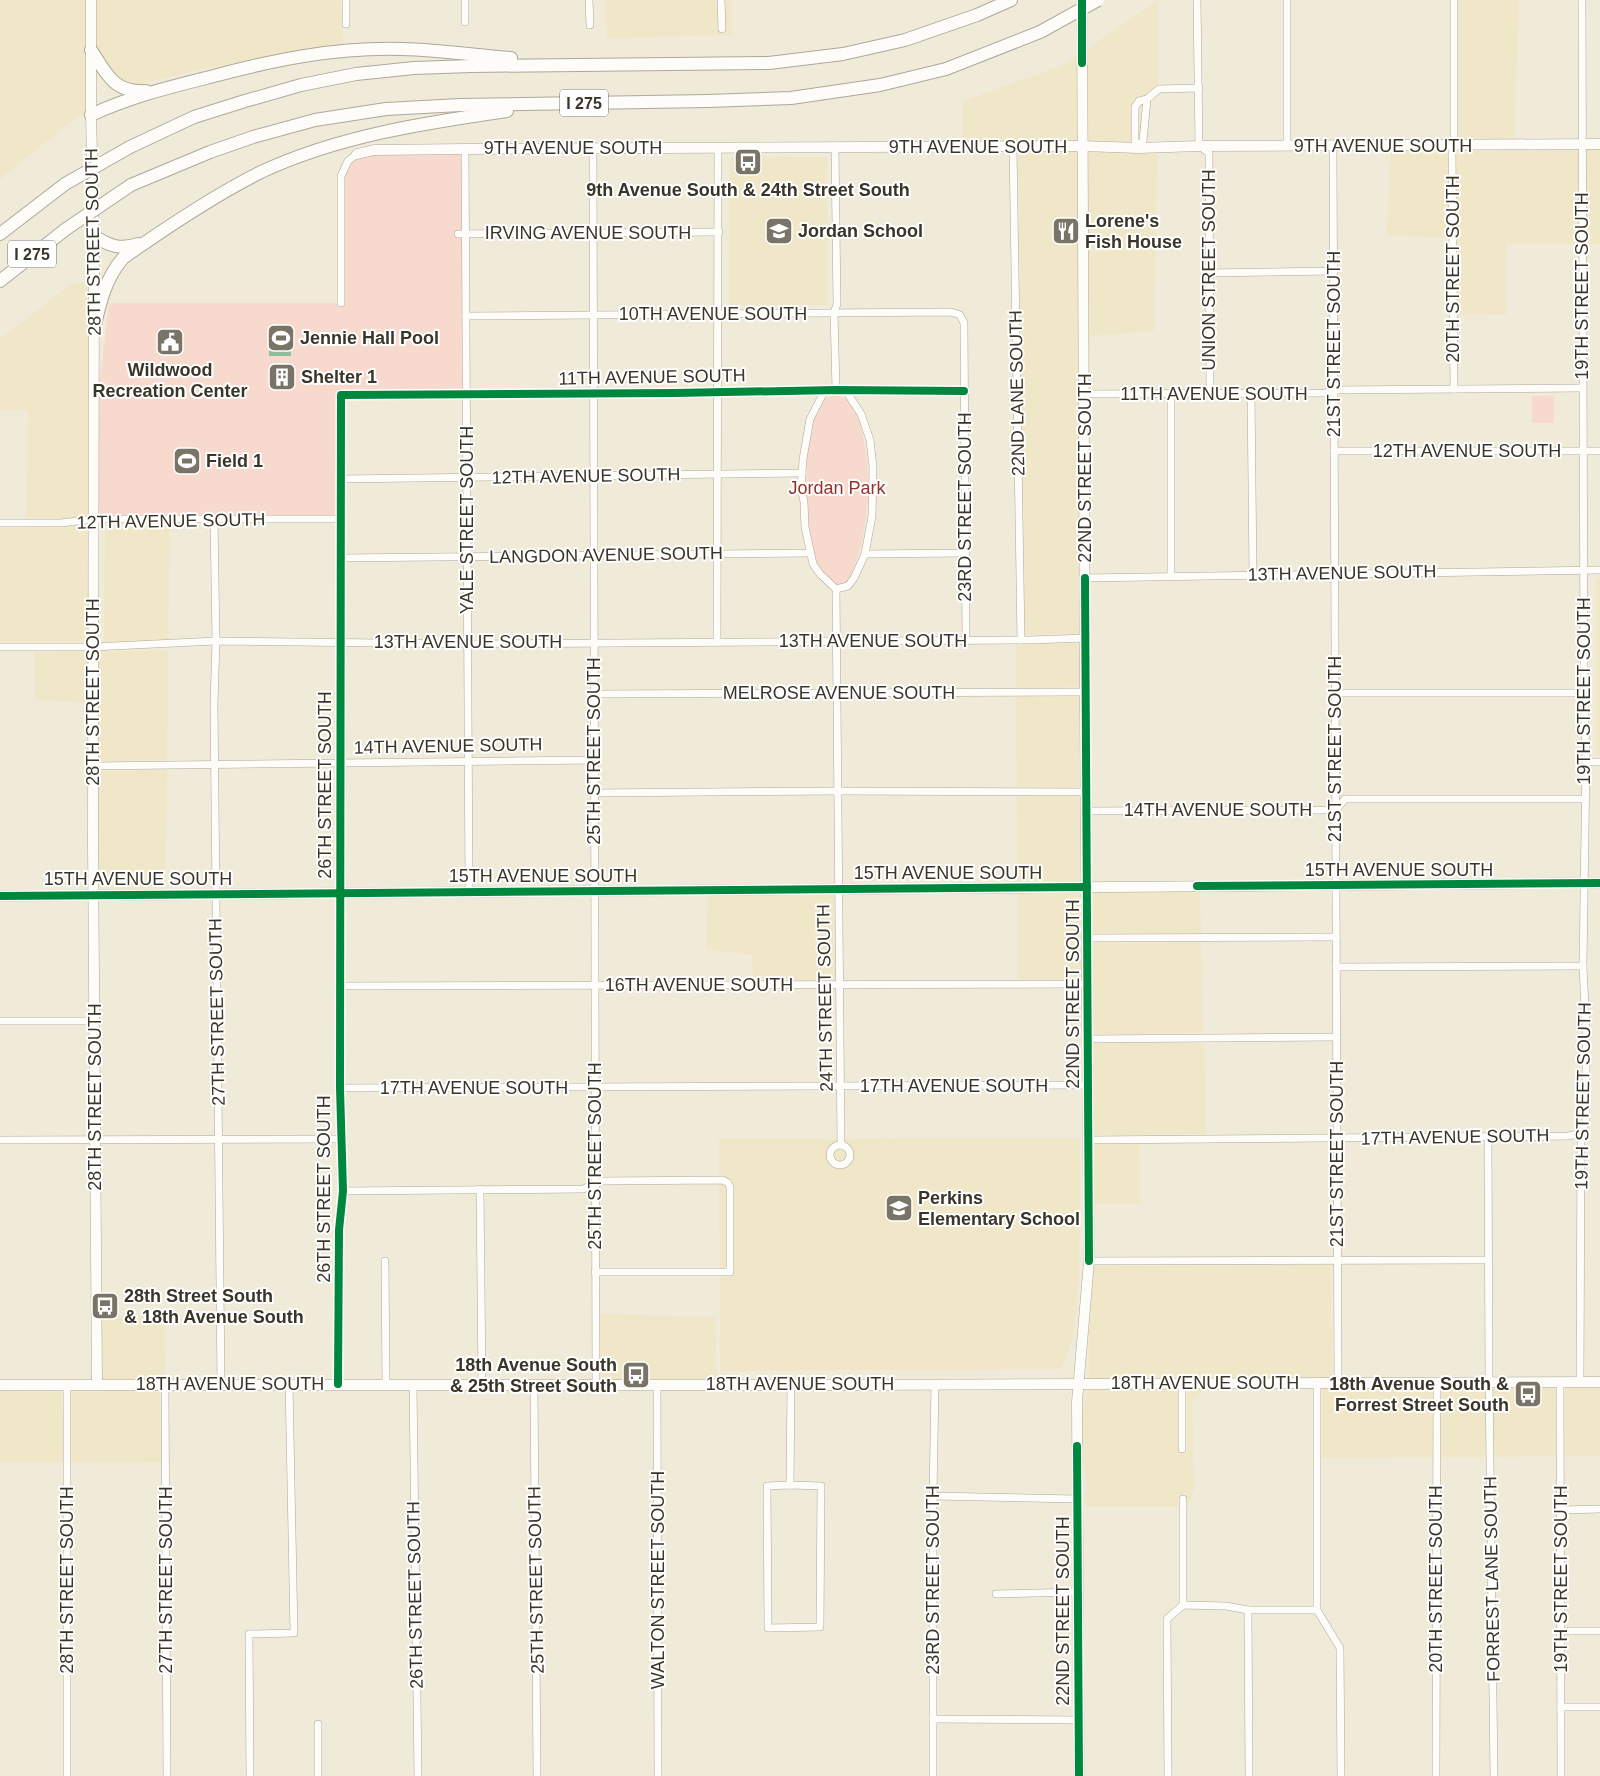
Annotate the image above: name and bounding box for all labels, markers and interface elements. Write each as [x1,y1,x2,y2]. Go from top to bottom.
road number: I 275 [560,90,608,116]
street label: 9TH AVENUE SOUTH [1294,136,1472,156]
street label: 9TH AVENUE SOUTH [889,137,1067,157]
street label: 9TH AVENUE SOUTH [484,138,662,158]
bus stop icon: 9th Avenue South & 24th Street South [733,147,763,177]
street label: 28TH STREET SOUTH [81,148,105,336]
street label: UNION STREET SOUTH [1199,169,1219,371]
street label: 20TH STREET SOUTH [1443,175,1463,363]
place label: 9th Avenue South & 24th Street South [586,180,910,200]
street label: 19TH STREET SOUTH [1572,192,1592,380]
place label: Lorene's Fish House [1085,211,1182,252]
school or university icon: Jordan School [764,216,794,246]
restaurant icon: Lorene's Fish House [1051,216,1081,246]
place label: Jordan School [798,221,923,241]
street label: IRVING AVENUE SOUTH [485,223,691,243]
road number: I 275 [8,240,56,268]
street label: 21ST STREET SOUTH [1324,251,1344,437]
street label: 10TH AVENUE SOUTH [619,304,807,324]
street label: 22ND LANE SOUTH [1006,310,1028,476]
sports icon: Jennie Hall Pool [266,323,296,353]
public building icon: Wildwood Recreation Center [155,327,185,357]
place label: Jennie Hall Pool [300,328,439,348]
place label: Wildwood Recreation Center [92,360,248,401]
building icon: Shelter 1 [267,362,297,392]
street label: 11TH AVENUE SOUTH [558,365,746,389]
place label: Shelter 1 [301,367,377,387]
street label: 22ND STREET SOUTH [1075,373,1095,563]
street label: 11TH AVENUE SOUTH [1120,384,1308,404]
street label: 23RD STREET SOUTH [955,412,975,602]
street label: YALE STREET SOUTH [457,426,477,614]
street label: 12TH AVENUE SOUTH [1373,441,1561,461]
sports icon: Field 1 [172,446,202,476]
place label: Field 1 [206,451,263,471]
street label: 12TH AVENUE SOUTH [491,464,681,488]
park label: Jordan Park [788,478,887,498]
street label: 12TH AVENUE SOUTH [76,509,266,533]
street label: LANGDON AVENUE SOUTH [489,543,723,567]
street label: 13TH AVENUE SOUTH [1247,561,1437,585]
street label: 19TH STREET SOUTH [1574,597,1594,785]
street label: 28TH STREET SOUTH [83,598,103,786]
street label: 13TH AVENUE SOUTH [779,631,967,651]
street label: 13TH AVENUE SOUTH [374,632,562,652]
street label: 21ST STREET SOUTH [1325,656,1345,842]
street label: 25TH STREET SOUTH [584,657,604,845]
street label: MELROSE AVENUE SOUTH [723,683,955,703]
street label: 26TH STREET SOUTH [315,691,335,879]
street label: 14TH AVENUE SOUTH [353,734,543,758]
street label: 14TH AVENUE SOUTH [1124,800,1312,820]
street label: 15TH AVENUE SOUTH [1305,860,1493,880]
street label: 15TH AVENUE SOUTH [854,863,1042,883]
street label: 15TH AVENUE SOUTH [449,866,637,886]
street label: 15TH AVENUE SOUTH [44,869,232,889]
street label: 22ND STREET SOUTH [1063,899,1083,1089]
street label: 24TH STREET SOUTH [813,904,837,1092]
street label: 27TH STREET SOUTH [205,918,229,1106]
street label: 16TH AVENUE SOUTH [605,975,793,995]
street label: 19TH STREET SOUTH [1571,1002,1595,1190]
street label: 28TH STREET SOUTH [85,1003,105,1191]
street label: 21ST STREET SOUTH [1327,1061,1347,1247]
street label: 25TH STREET SOUTH [585,1062,605,1250]
street label: 17TH AVENUE SOUTH [860,1076,1048,1096]
street label: 17TH AVENUE SOUTH [380,1078,568,1098]
street label: 26TH STREET SOUTH [314,1095,334,1283]
street label: 17TH AVENUE SOUTH [1360,1125,1550,1149]
place label: Perkins Elementary School [918,1188,1080,1229]
school or university icon: Perkins Elementary School [884,1193,914,1223]
place label: 28th Street South & 18th Avenue South [124,1286,304,1327]
bus stop icon: 28th Street South & 18th Avenue South [90,1291,120,1321]
place label: 18th Avenue South & 25th Street South [450,1355,617,1396]
bus stop icon: 18th Avenue South & 25th Street South [621,1360,651,1390]
street label: 18TH AVENUE SOUTH [1111,1373,1299,1393]
street label: 18TH AVENUE SOUTH [136,1374,324,1394]
street label: 18TH AVENUE SOUTH [706,1374,894,1394]
place label: 18th Avenue South & Forrest Street South [1329,1374,1509,1415]
bus stop icon: 18th Avenue South & Forrest Street South [1513,1379,1543,1409]
street label: WALTON STREET SOUTH [648,1471,668,1689]
street label: FORREST LANE SOUTH [1480,1476,1504,1682]
street label: 23RD STREET SOUTH [923,1485,943,1675]
street label: 20TH STREET SOUTH [1426,1485,1446,1673]
street label: 19TH STREET SOUTH [1551,1485,1571,1673]
street label: 28TH STREET SOUTH [57,1486,77,1674]
street label: 27TH STREET SOUTH [156,1486,176,1674]
street label: 25TH STREET SOUTH [524,1486,548,1674]
street label: 26TH STREET SOUTH [403,1501,427,1689]
street label: 22ND STREET SOUTH [1053,1516,1073,1706]

